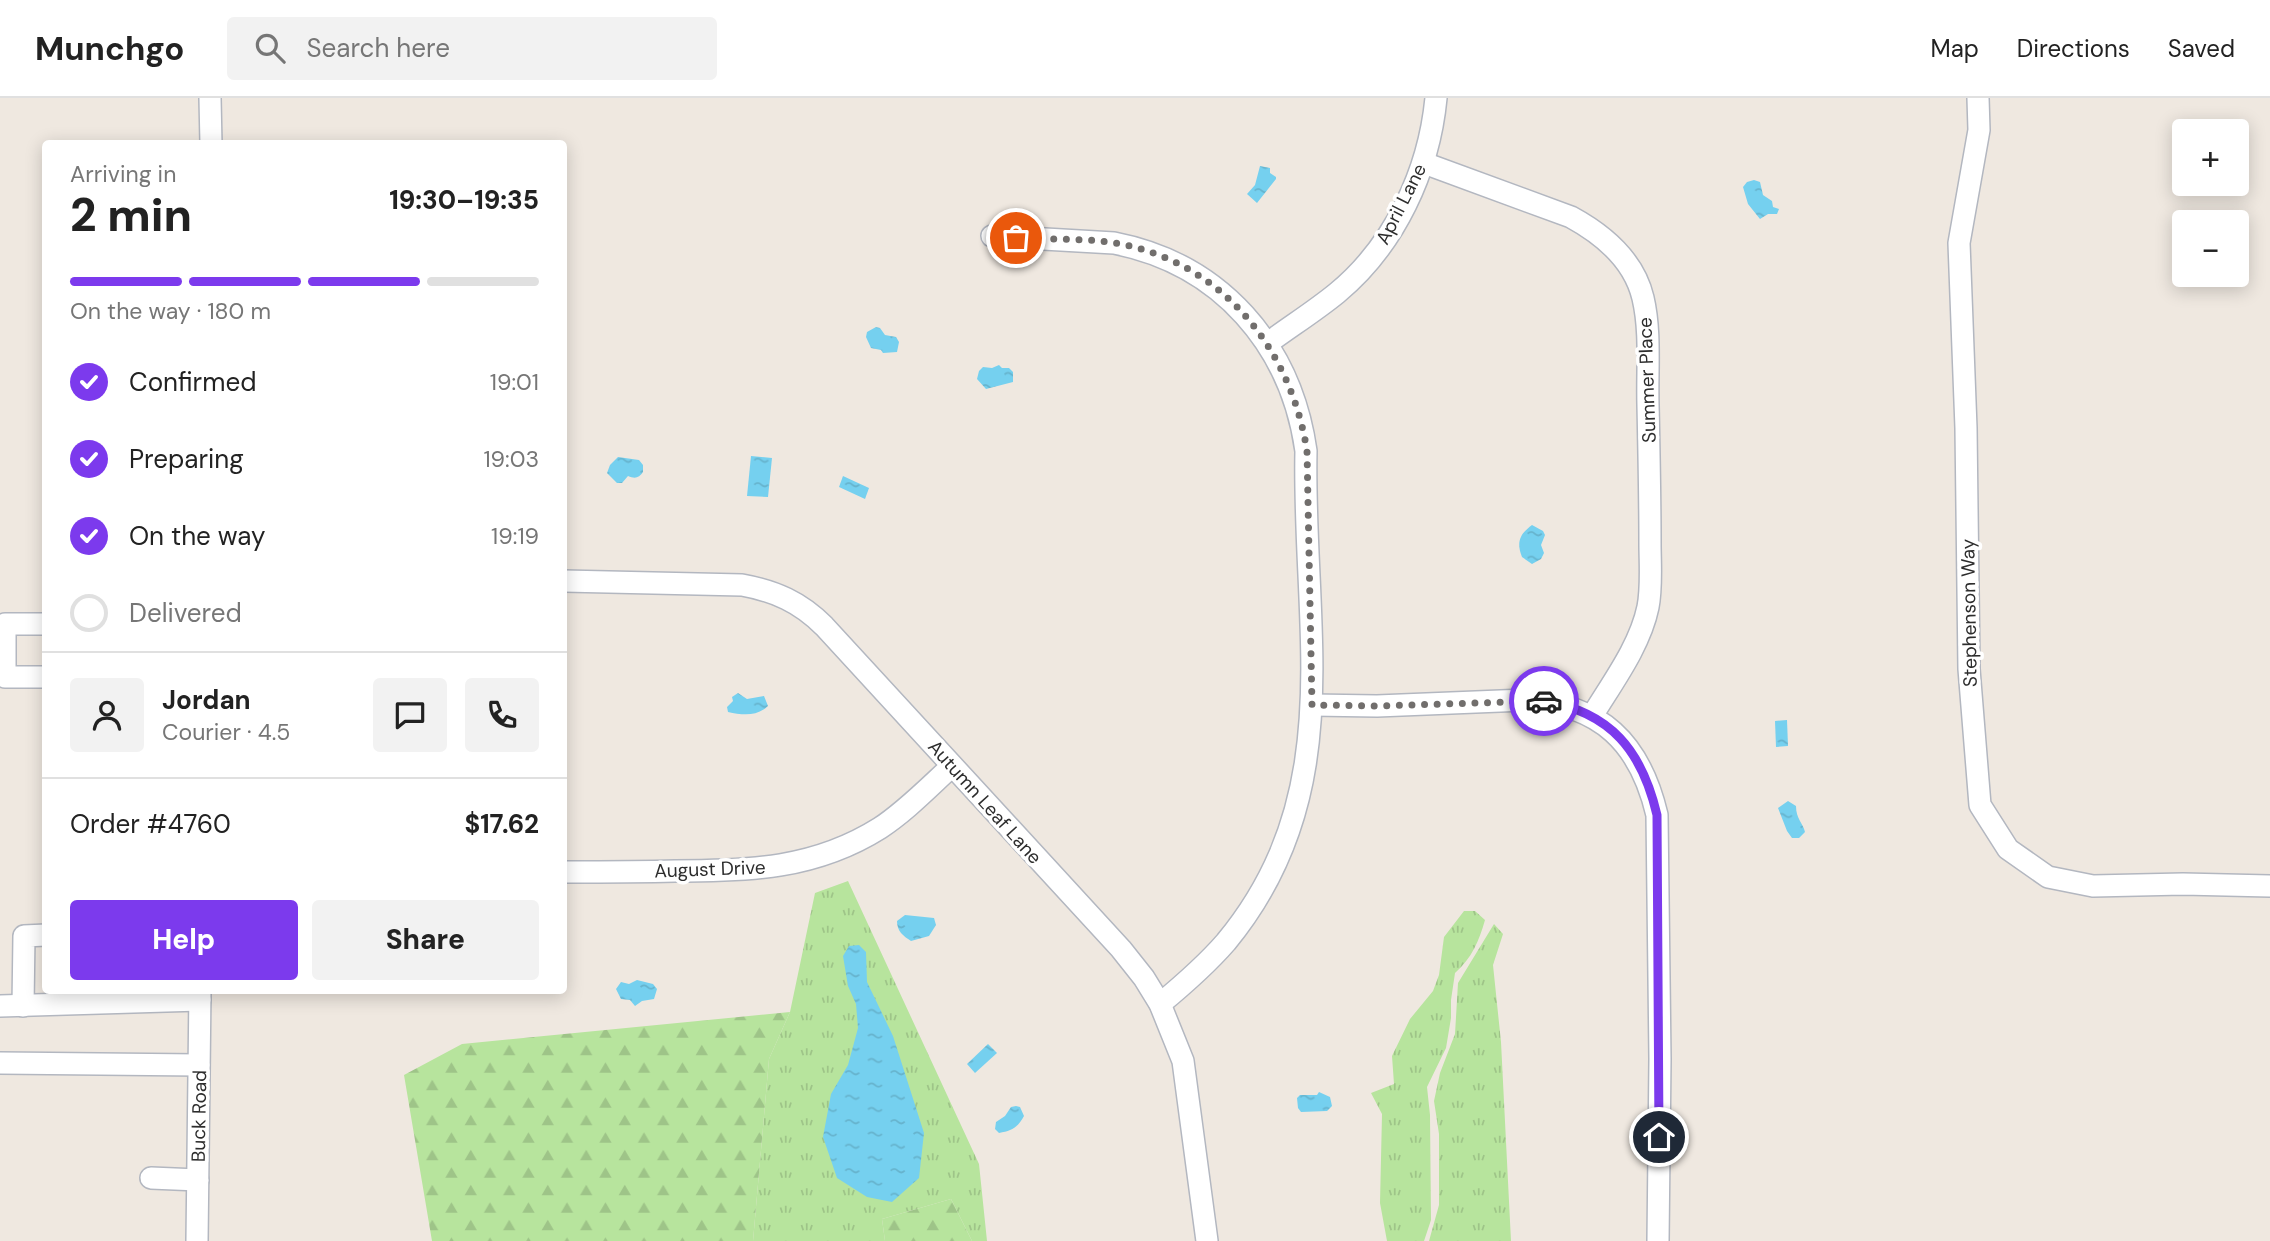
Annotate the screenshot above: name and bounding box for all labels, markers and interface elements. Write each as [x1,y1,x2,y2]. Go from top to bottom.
search box [227,17,717,80]
text: Munchgo [35,27,185,70]
icon: search [251,29,289,67]
text: Search here [307,31,450,65]
text: Map [1931,33,1979,64]
text: Directions [2017,33,2130,64]
text: Saved [2168,33,2235,64]
map controls [2172,119,2249,287]
button: + [2172,119,2249,196]
text: Arriving in [70,159,176,189]
street label: April Lane [1370,159,1432,249]
text: 19:30–19:35 [389,183,539,217]
text: 2 min [70,185,192,245]
pin [986,208,1046,268]
button: − [2172,210,2249,287]
icon: bag [997,219,1035,257]
text: On the way · 180 m [70,296,271,326]
street label: Summer Place [1632,317,1662,443]
icon: check [70,363,108,401]
text: Confirmed [129,365,256,399]
text: 19:01 [490,367,539,397]
icon: check [70,440,108,478]
text: Preparing [129,442,244,476]
text: 19:03 [483,444,539,474]
icon: check [70,517,108,555]
text: On the way [129,519,265,553]
text: 19:19 [491,521,539,551]
street label: Stephenson Way [1955,538,1983,687]
text: Delivered [129,596,242,630]
courier [1509,666,1579,736]
button: person [70,678,144,752]
button: chat [373,678,447,752]
button: phone [465,678,539,752]
icon: car [1525,682,1563,720]
text: Jordan [162,683,251,717]
text: Courier · 4.5 [162,717,290,747]
street label: Autumn Leaf Lane [923,735,1047,869]
text: Order #4760 [70,807,231,841]
text: $17.62 [464,807,539,841]
street label: August Drive [654,855,766,883]
button: Help [70,900,298,980]
button: Share [312,900,539,980]
street label: Buck Road [186,1070,212,1162]
pin [1629,1107,1689,1167]
icon: home [1640,1118,1678,1156]

